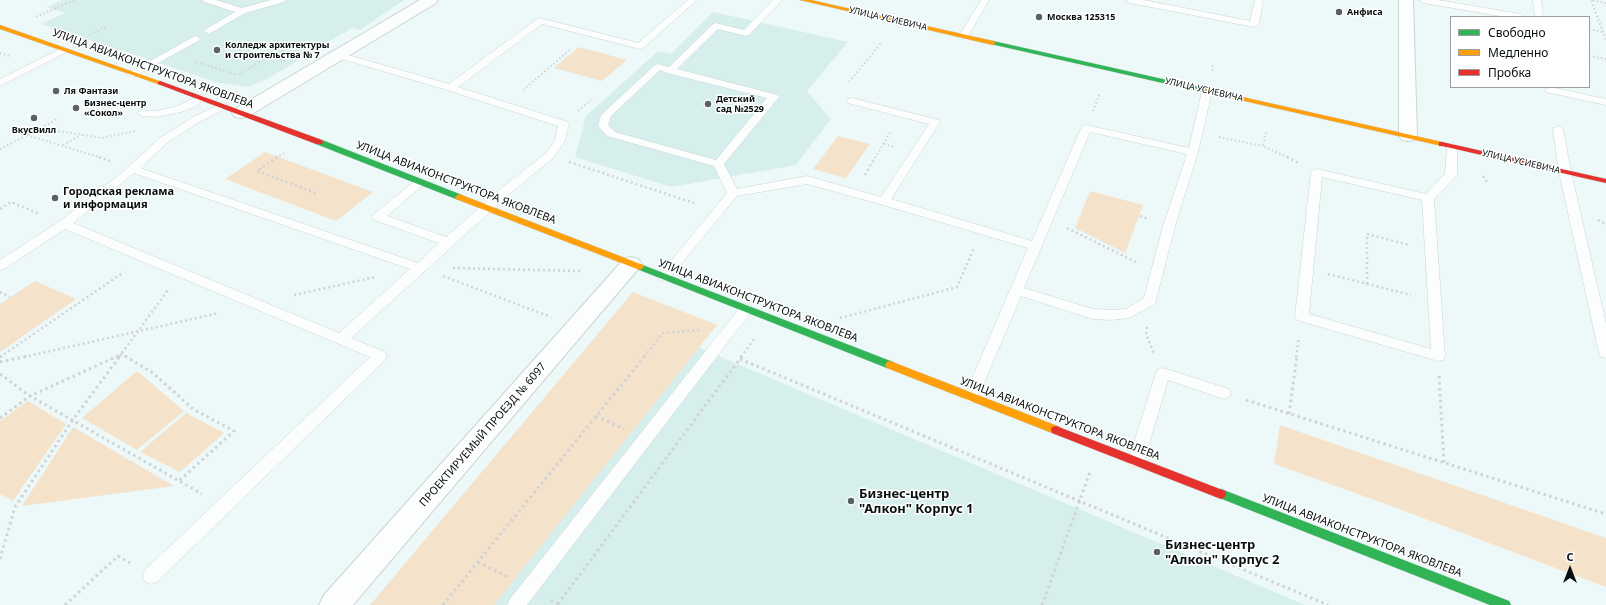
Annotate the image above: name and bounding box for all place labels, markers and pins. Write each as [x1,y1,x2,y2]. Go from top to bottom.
marker: Анфиса [1334,7,1344,17]
place label: Анфиса [1347,7,1383,17]
marker: Москва 125315 [1034,12,1044,22]
place label: Москва 125315 [1047,12,1115,22]
place label: Колледж архитектуры и строительства № 7 [225,40,329,61]
marker: Колледж архитектуры и строительства № 7 [212,45,222,55]
marker: Ля Фантази [51,86,61,96]
place label: Ля Фантази [64,86,118,96]
place label: Детский сад №2529 [716,94,764,115]
place label: Бизнес-центр «Сокол» [84,98,147,119]
marker: Детский сад №2529 [703,99,713,109]
marker: Бизнес-центр «Сокол» [71,103,81,113]
marker: ВкусВилл [29,113,39,123]
place label: ВкусВилл [12,125,56,135]
place label: Городская реклама и информация [63,185,174,211]
marker: Городская реклама и информация [50,193,60,203]
place label: Бизнес-центр "Алкон" Корпус 1 [859,486,974,517]
marker: Бизнес-центр "Алкон" Корпус 1 [846,496,856,506]
place label: Бизнес-центр "Алкон" Корпус 2 [1165,537,1280,568]
marker: Бизнес-центр "Алкон" Корпус 2 [1152,547,1162,557]

